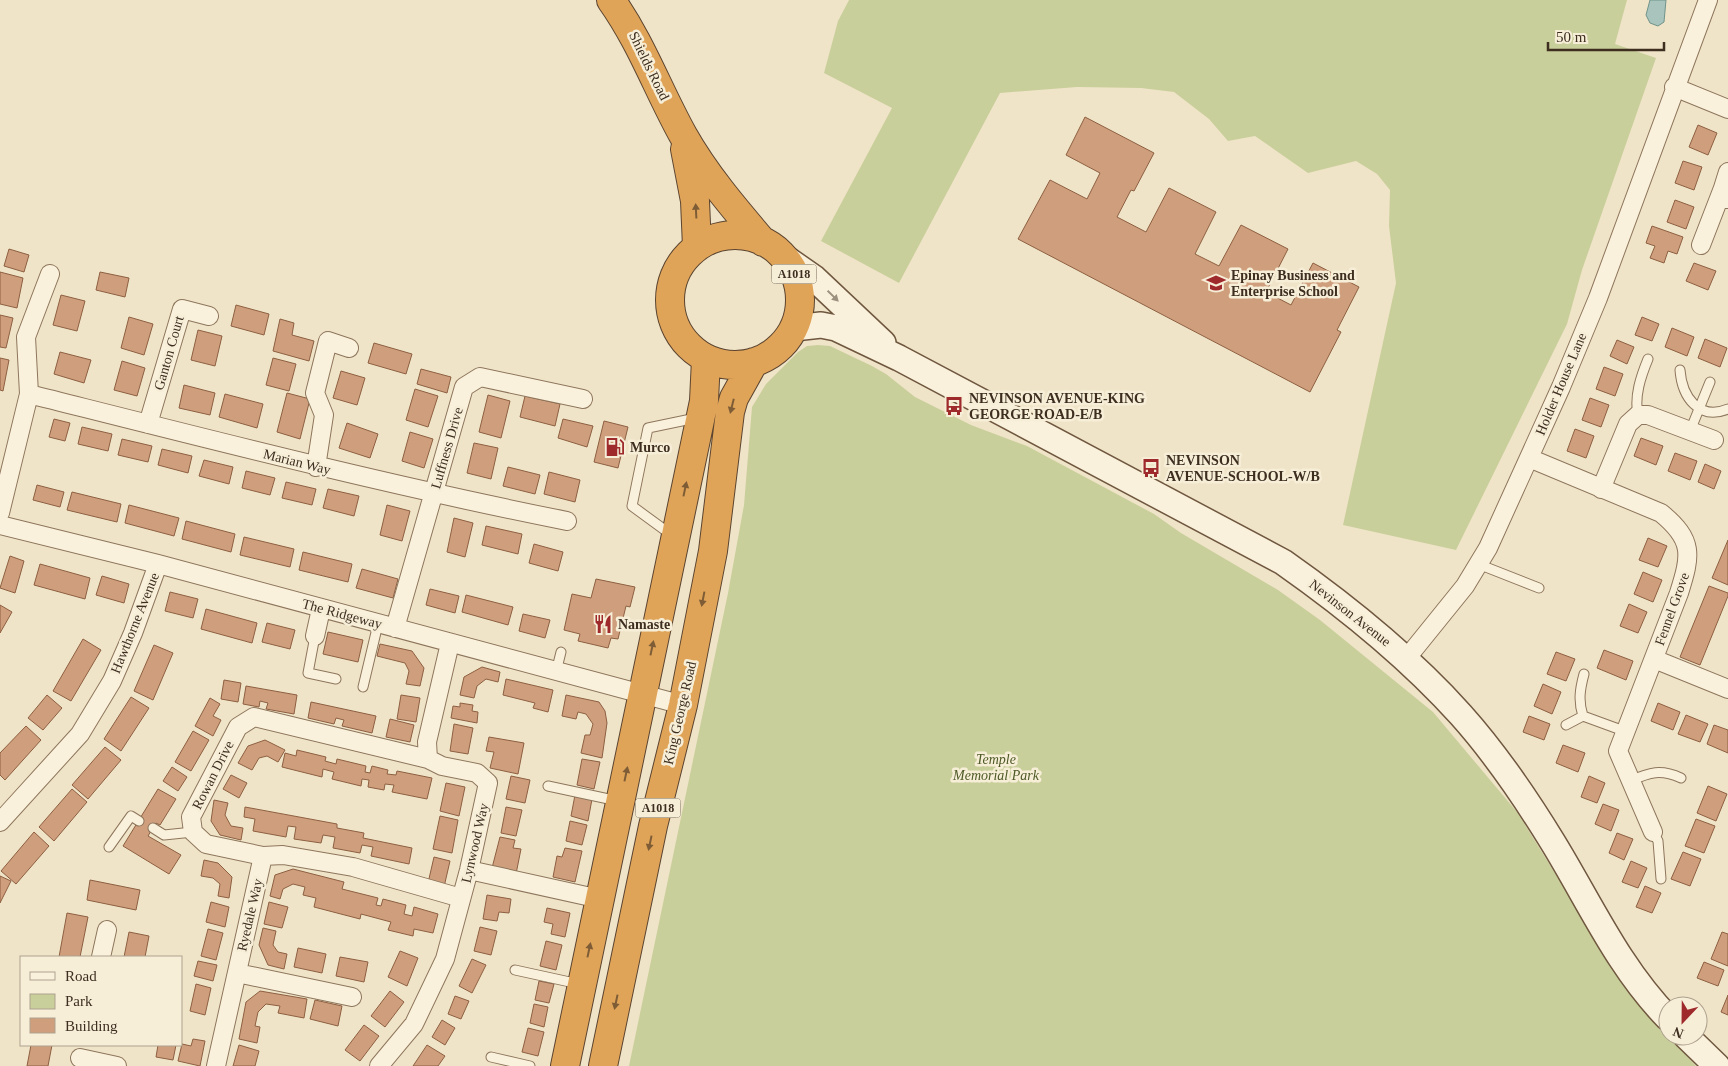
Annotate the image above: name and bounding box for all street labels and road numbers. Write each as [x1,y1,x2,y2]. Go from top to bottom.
street label: Shields Road [626,29,672,103]
road number: A1018 [772,264,816,284]
street label: Ganton Court [151,314,187,392]
street label: Holder House Lane [1533,331,1589,437]
street label: Luffness Drive [428,406,466,490]
street label: Marian Way [262,446,332,478]
street label: Hawthorne Avenue [108,570,162,676]
street label: Fennel Grove [1652,570,1692,648]
street label: Nevinson Avenue [1306,577,1394,649]
street label: The Ridgeway [300,596,384,632]
street label: King George Road [661,660,699,766]
street label: Rowan Drive [189,738,237,812]
road number: A1018 [636,798,680,818]
street label: Lynwood Way [459,802,491,884]
street label: Ryedale Way [234,877,266,953]

